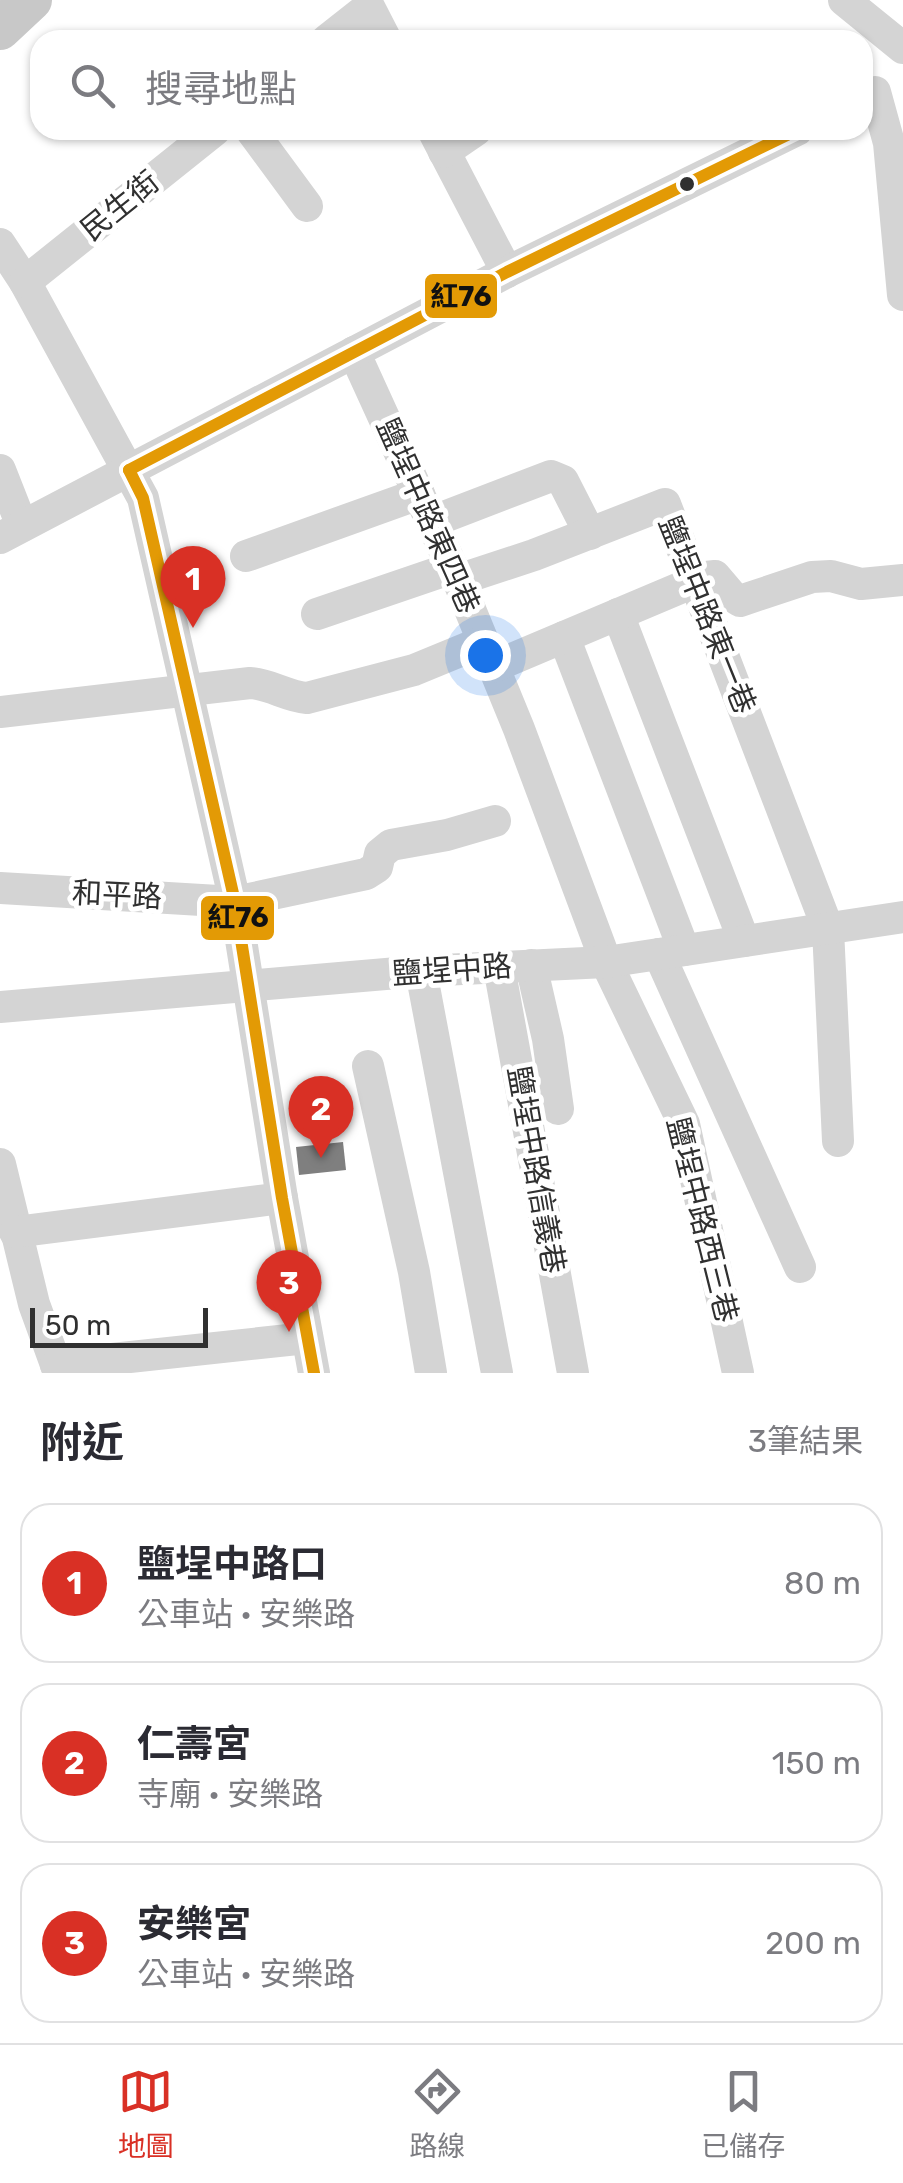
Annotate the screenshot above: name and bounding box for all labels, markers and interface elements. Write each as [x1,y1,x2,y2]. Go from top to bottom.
search box [30,30,873,140]
icon: search [65,58,120,113]
text: 搜尋地點 [145,66,297,112]
street label: 民生街 [74,164,166,248]
unlabelled marker [677,174,697,194]
line badge: 紅76 [423,272,499,320]
text: 紅76 [430,280,492,313]
street label: 鹽埕中路東四巷 [369,413,487,619]
street label: 鹽埕中路東一巷 [651,511,763,719]
pin: 1 [160,546,226,628]
your location [460,630,511,681]
street label: 和平路 [71,875,163,915]
line badge: 紅76 [199,894,276,942]
text: 紅76 [207,901,269,934]
street label: 鹽埕中路 [391,948,513,992]
street label: 鹽埕中路信義巷 [500,1063,572,1277]
pin: 2 [288,1076,354,1158]
street label: 鹽埕中路西三巷 [659,1114,745,1326]
pin: 3 [256,1250,322,1332]
scale bar [30,1303,208,1348]
text: 50 m [45,1309,111,1342]
text: 附近 [40,1418,124,1468]
text: 3筆結果 [748,1422,863,1460]
text: 鹽埕中路口 [137,1541,327,1587]
text: 1 [67,1564,82,1602]
text: 80 m [784,1564,861,1602]
text: 公車站 · 安樂路 [137,1595,355,1633]
text: 仁壽宮 [137,1721,251,1767]
text: 2 [64,1744,85,1782]
text: 150 m [772,1744,861,1782]
text: 寺廟 · 安樂路 [137,1775,323,1813]
text: 安樂宮 [137,1901,251,1947]
text: 3 [64,1924,85,1962]
text: 200 m [765,1924,861,1962]
text: 公車站 · 安樂路 [137,1955,355,1993]
tab: 地圖 [118,2064,174,2164]
tab: 路線 [409,2064,465,2164]
tab: 已儲存 [701,2064,785,2164]

